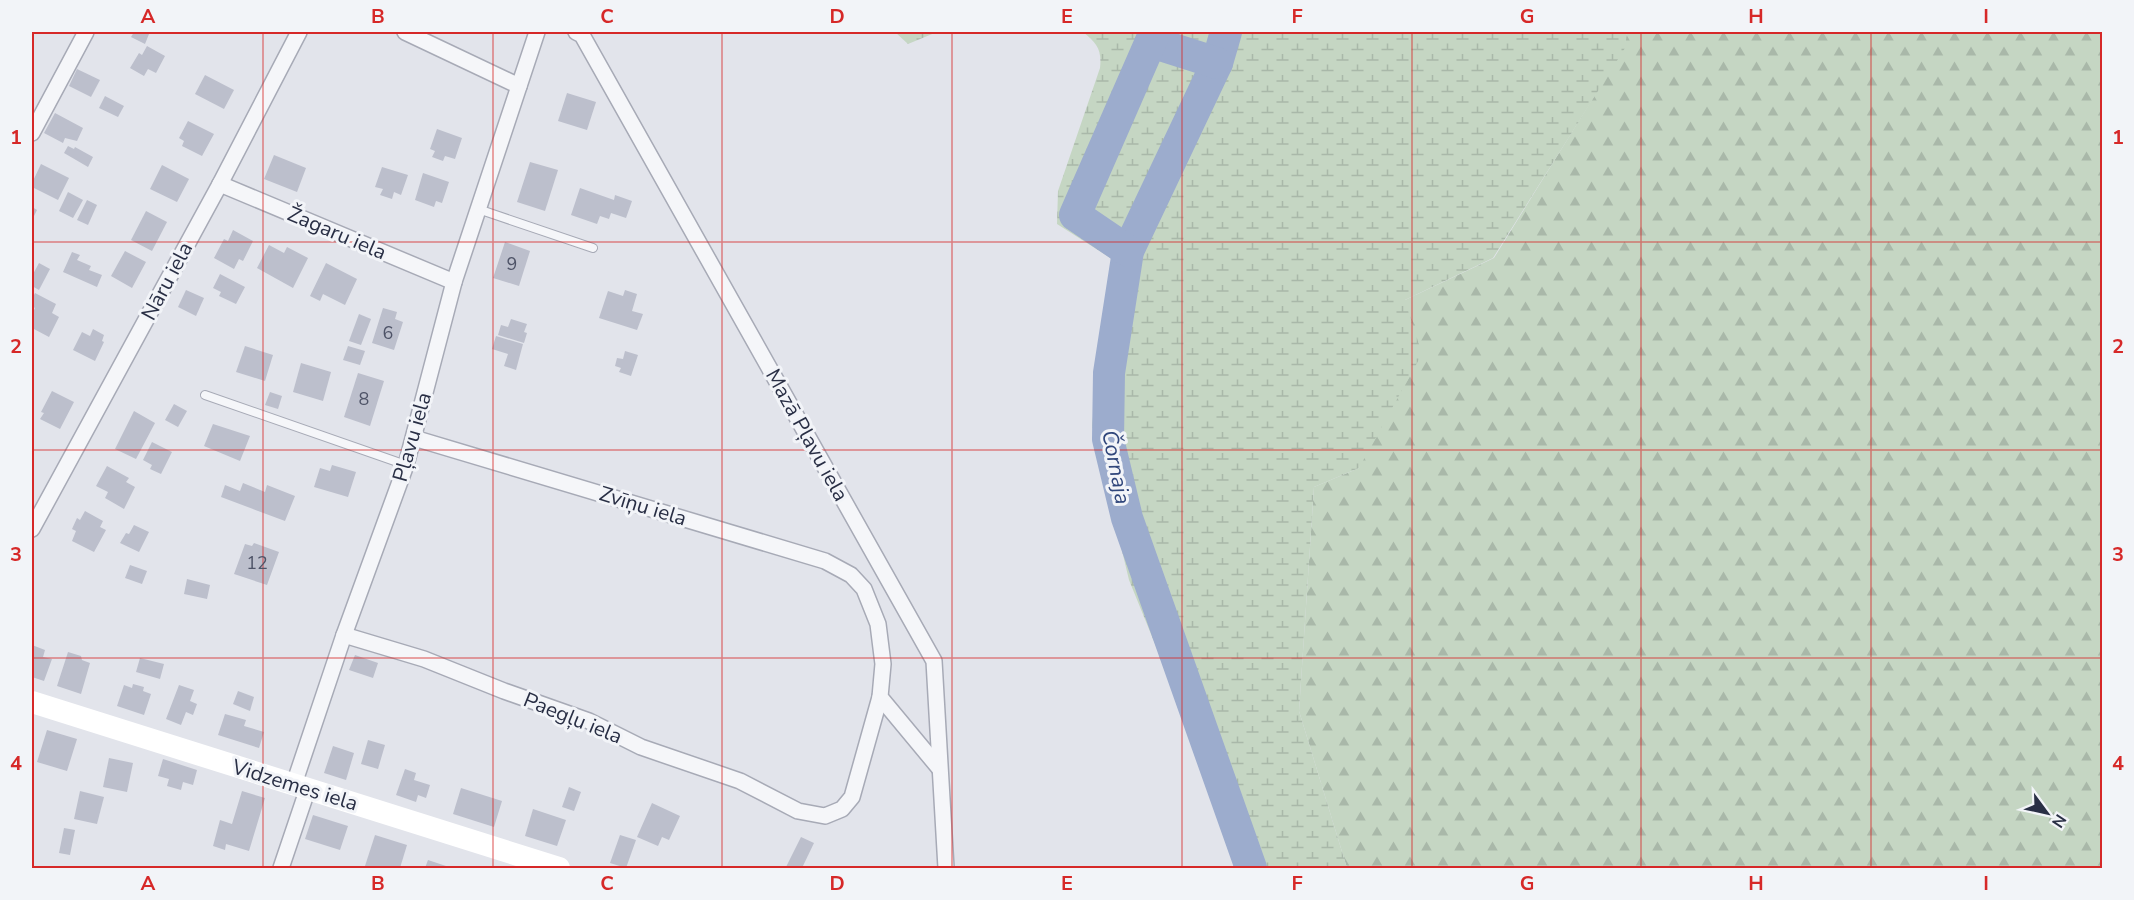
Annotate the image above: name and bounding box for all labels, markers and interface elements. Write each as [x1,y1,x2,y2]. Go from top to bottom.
text: A [141,3,156,30]
text: B [371,3,385,30]
text: C [600,3,614,30]
text: D [829,3,845,30]
text: E [1061,3,1073,30]
text: F [1291,3,1303,30]
text: G [1520,3,1534,30]
text: H [1748,3,1764,30]
text: I [1983,3,1989,30]
text: 1 [10,124,22,151]
text: 1 [2112,124,2124,151]
street label: Žagaru iela [283,200,391,266]
street label: Nāru iela [135,237,199,325]
house number: 9 [507,252,517,276]
house number: 6 [383,321,393,345]
text: 2 [10,333,22,360]
text: 2 [2112,333,2124,360]
street label: Mazā Pļavu iela [759,364,855,506]
house number: 8 [359,387,369,411]
street label: Pļavu iela [386,389,438,485]
water label: Čornaja [1094,427,1138,507]
street label: Zvīņu iela [596,479,690,533]
text: 3 [10,541,22,568]
text: 3 [2112,541,2124,568]
house number: 12 [246,551,268,575]
street label: Paegļu iela [519,686,627,750]
text: 4 [10,750,22,777]
text: 4 [2112,750,2124,777]
street label: Vidzemes iela [228,752,361,817]
north arrow [2017,783,2077,843]
text: N [2046,810,2071,832]
text: A [141,870,156,897]
text: B [371,870,385,897]
text: C [600,870,614,897]
text: D [829,870,845,897]
text: E [1061,870,1073,897]
text: F [1291,870,1303,897]
text: G [1520,870,1534,897]
text: H [1748,870,1764,897]
text: I [1983,870,1989,897]

